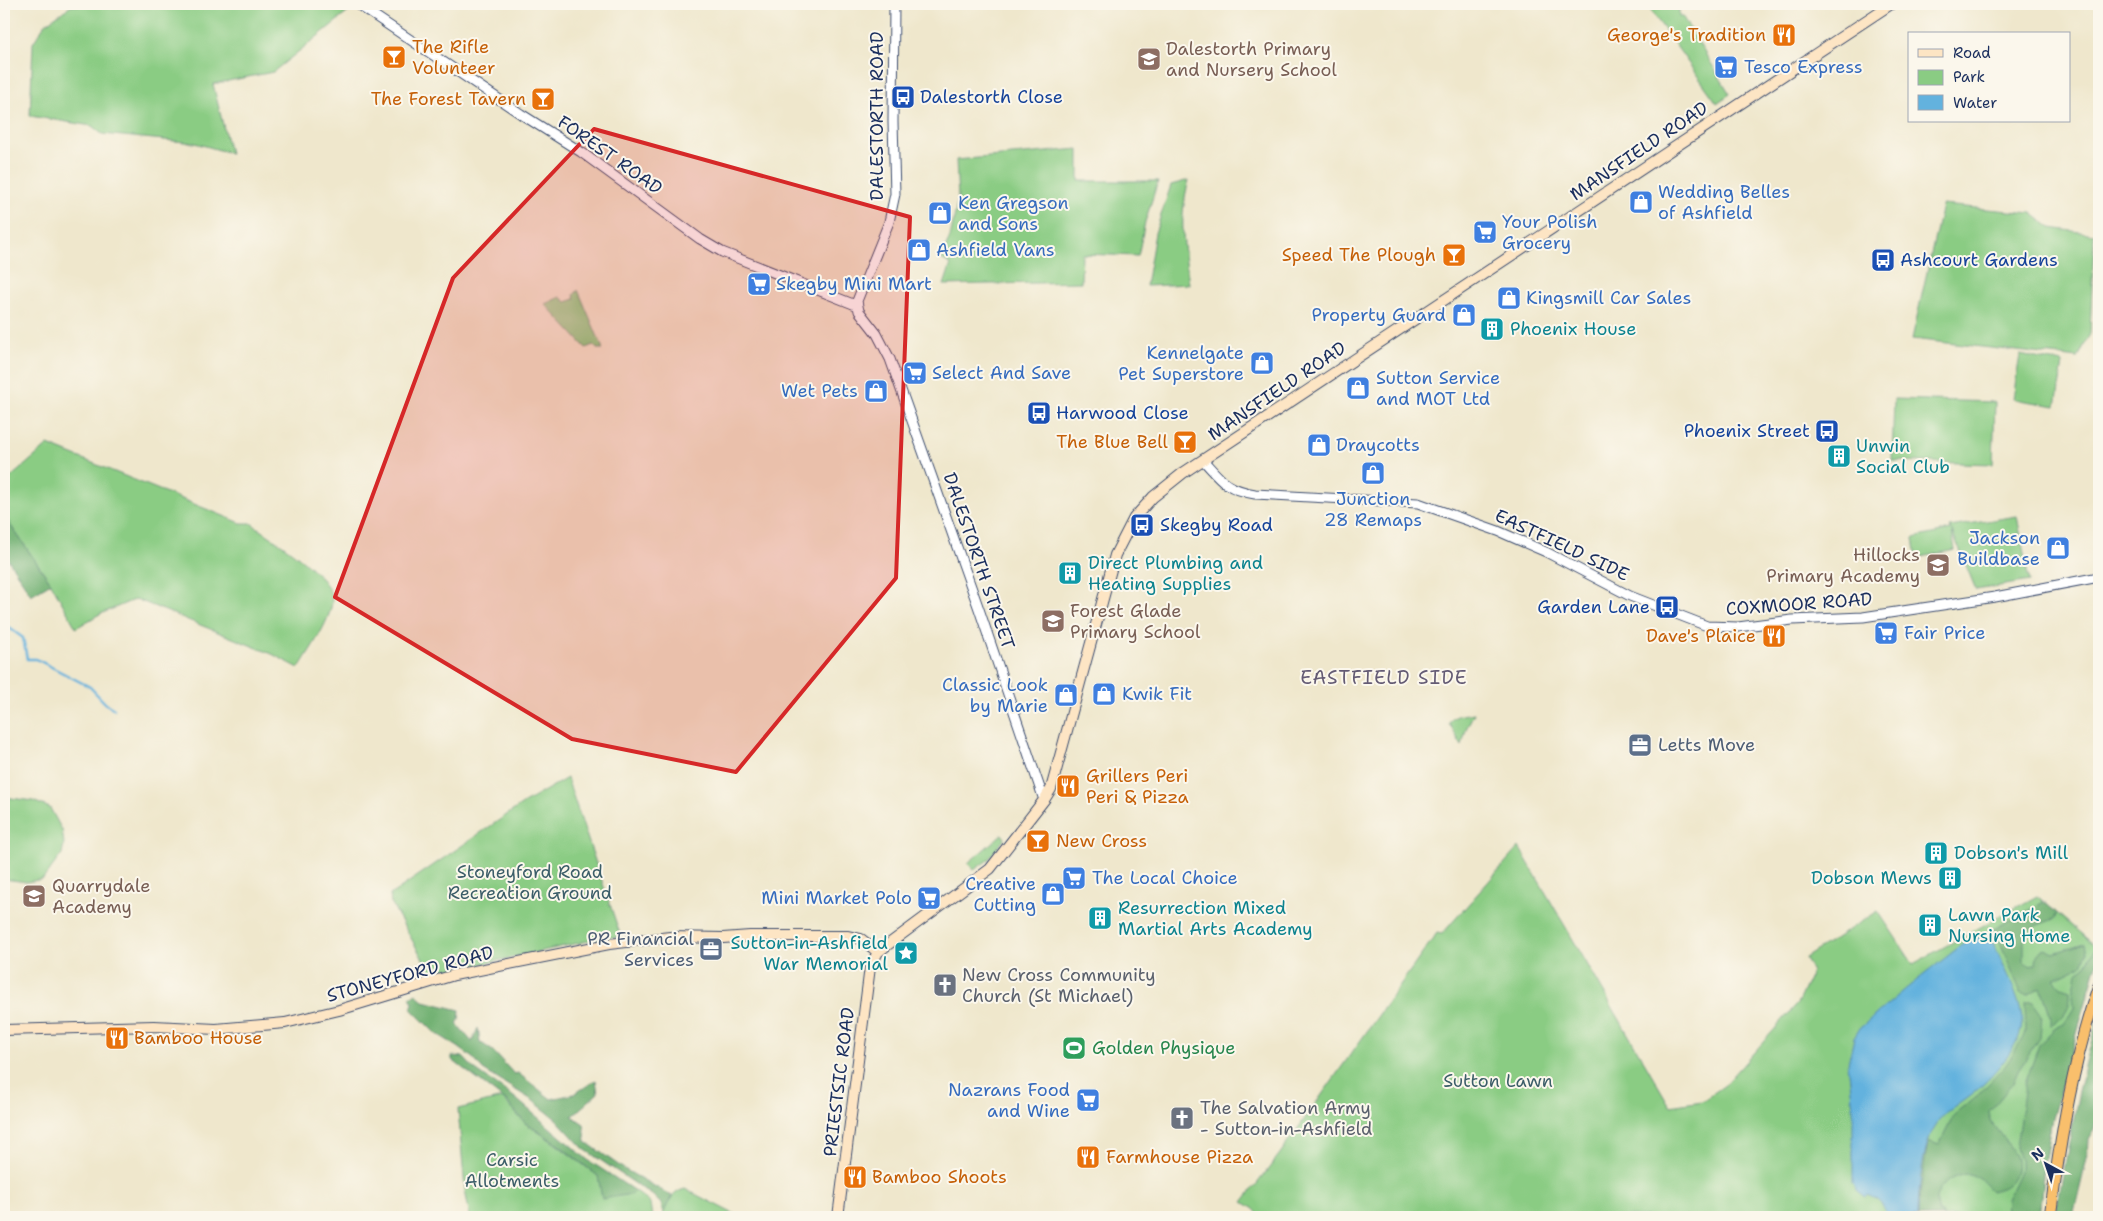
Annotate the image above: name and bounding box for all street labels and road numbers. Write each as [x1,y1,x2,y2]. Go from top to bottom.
street label: DALESTORTH ROAD [865,31,889,201]
street label: MANSFIELD ROAD [1565,96,1713,206]
street label: FOREST ROAD [553,110,667,200]
street label: MANSFIELD ROAD [1203,336,1351,446]
street label: DALESTORTH STREET [937,469,1021,653]
street label: EASTFIELD SIDE [1491,503,1633,587]
street label: COXMOOR ROAD [1725,587,1873,621]
street label: STONEYFORD ROAD [324,940,496,1008]
street label: PRIESTSIC ROAD [818,1006,860,1158]

